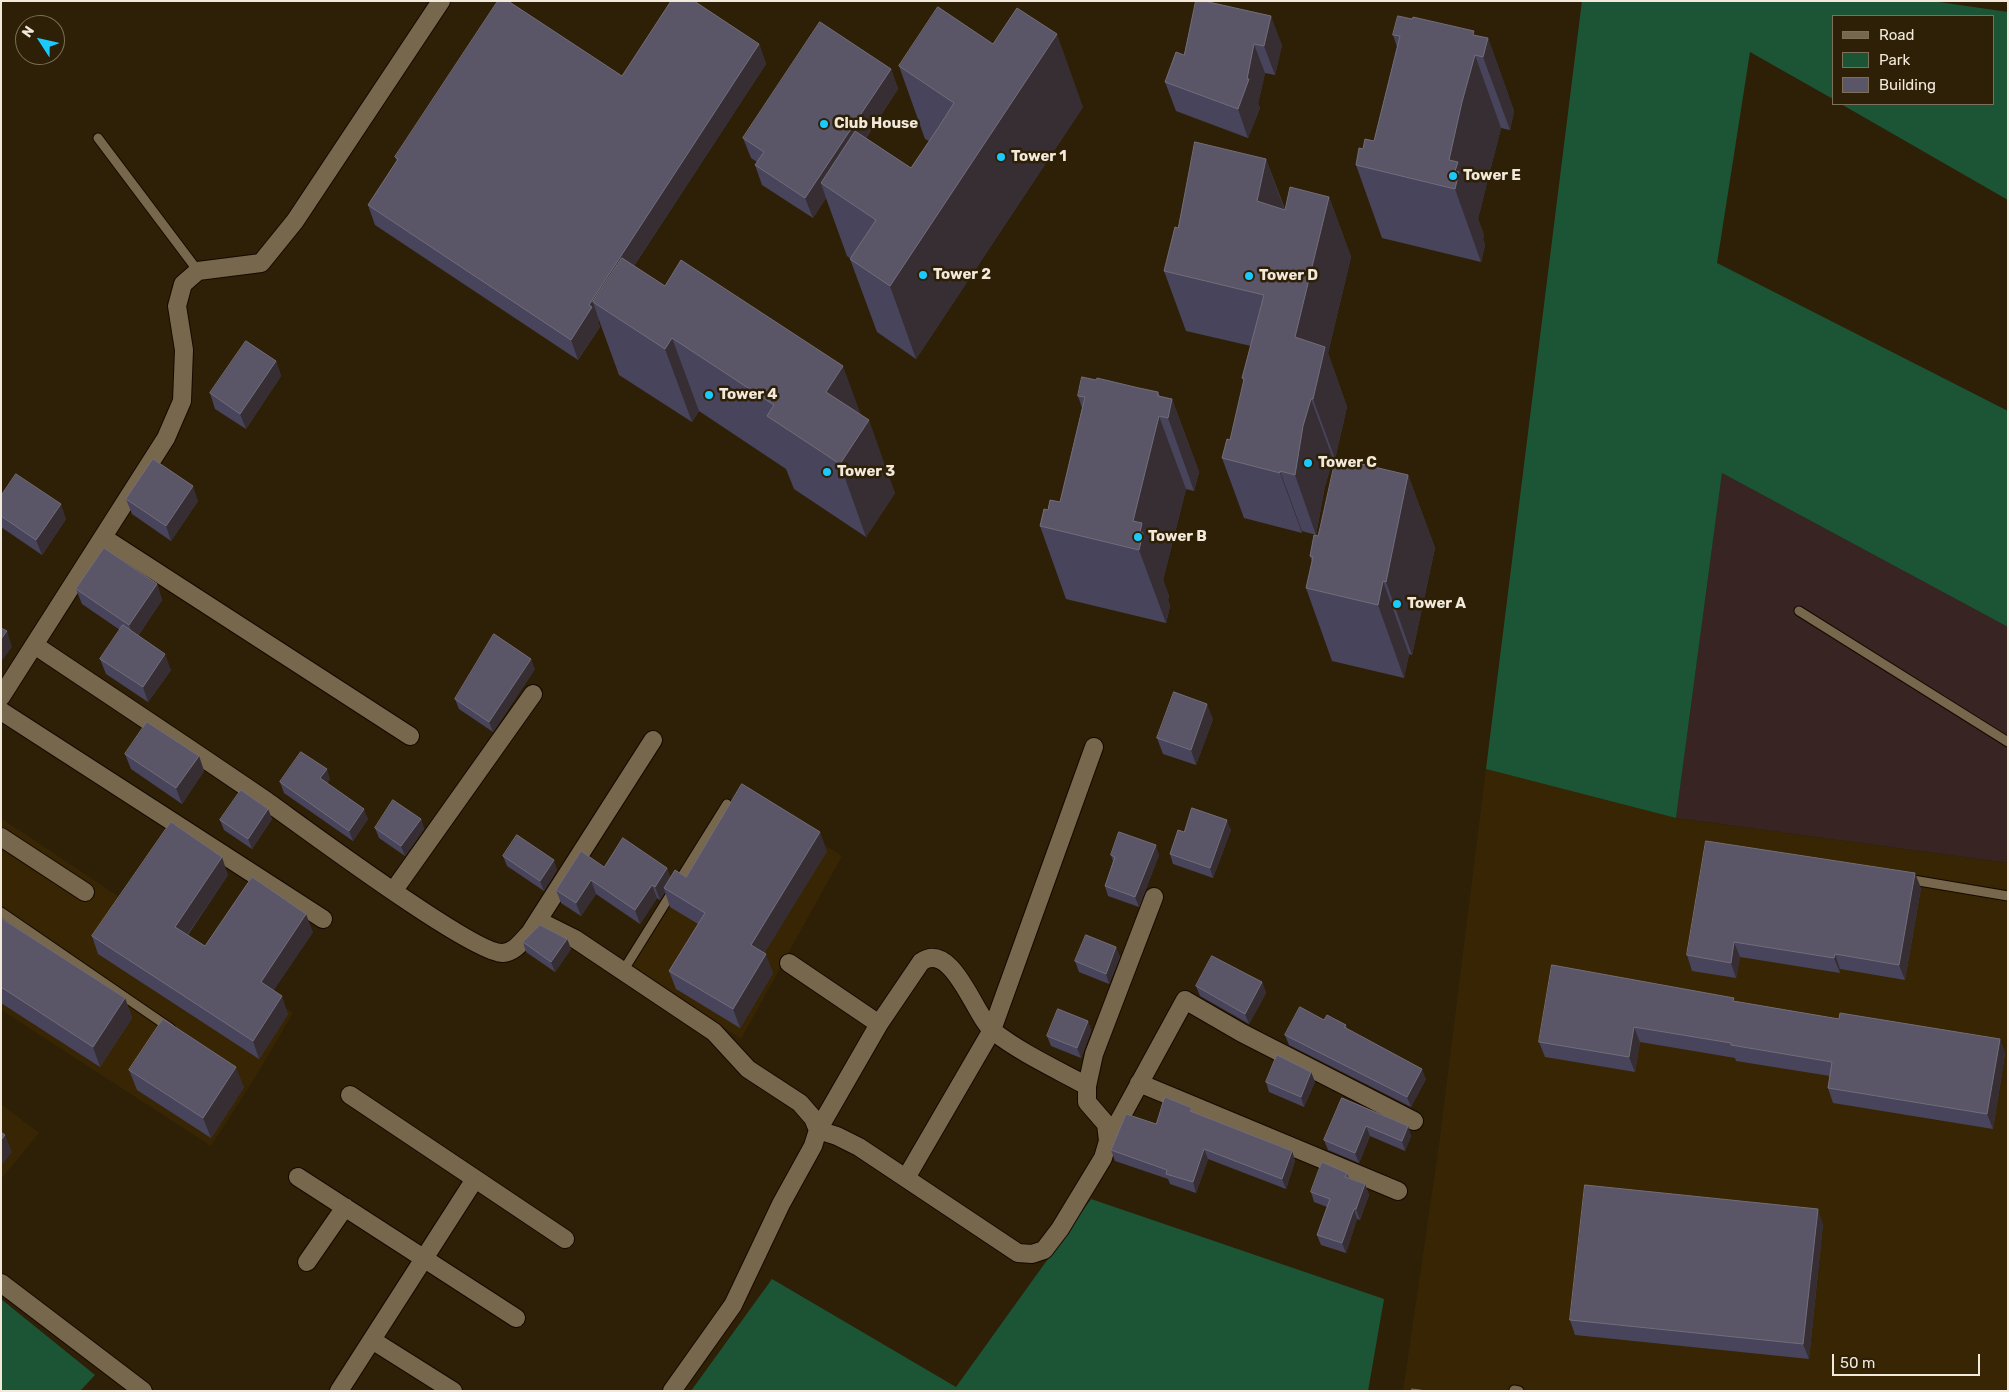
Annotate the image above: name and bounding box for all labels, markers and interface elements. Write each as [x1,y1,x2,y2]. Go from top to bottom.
north arrow [15,15,65,65]
legend [1832,15,1994,105]
text: N [18,23,38,41]
text: Road [1879,26,1915,44]
text: Park [1879,51,1910,69]
text: Building [1879,76,1936,94]
place label: Club House [834,115,918,133]
marker: Club House [818,118,830,130]
place label: Tower 1 [1011,148,1067,166]
marker: Tower 1 [995,151,1007,163]
place label: Tower E [1463,167,1521,185]
marker: Tower E [1447,170,1459,182]
place label: Tower 2 [933,266,991,284]
place label: Tower D [1259,267,1318,285]
marker: Tower 2 [917,269,929,281]
marker: Tower D [1243,270,1255,282]
place label: Tower 4 [719,386,778,404]
marker: Tower 4 [703,389,715,401]
place label: Tower C [1318,454,1377,472]
marker: Tower C [1302,457,1314,469]
place label: Tower 3 [837,463,895,481]
marker: Tower 3 [821,466,833,478]
place label: Tower B [1148,528,1207,546]
marker: Tower B [1132,531,1144,543]
place label: Tower A [1407,595,1466,613]
marker: Tower A [1391,598,1403,610]
scale bar [1834,1344,1982,1376]
text: 50 m [1840,1354,1875,1372]

